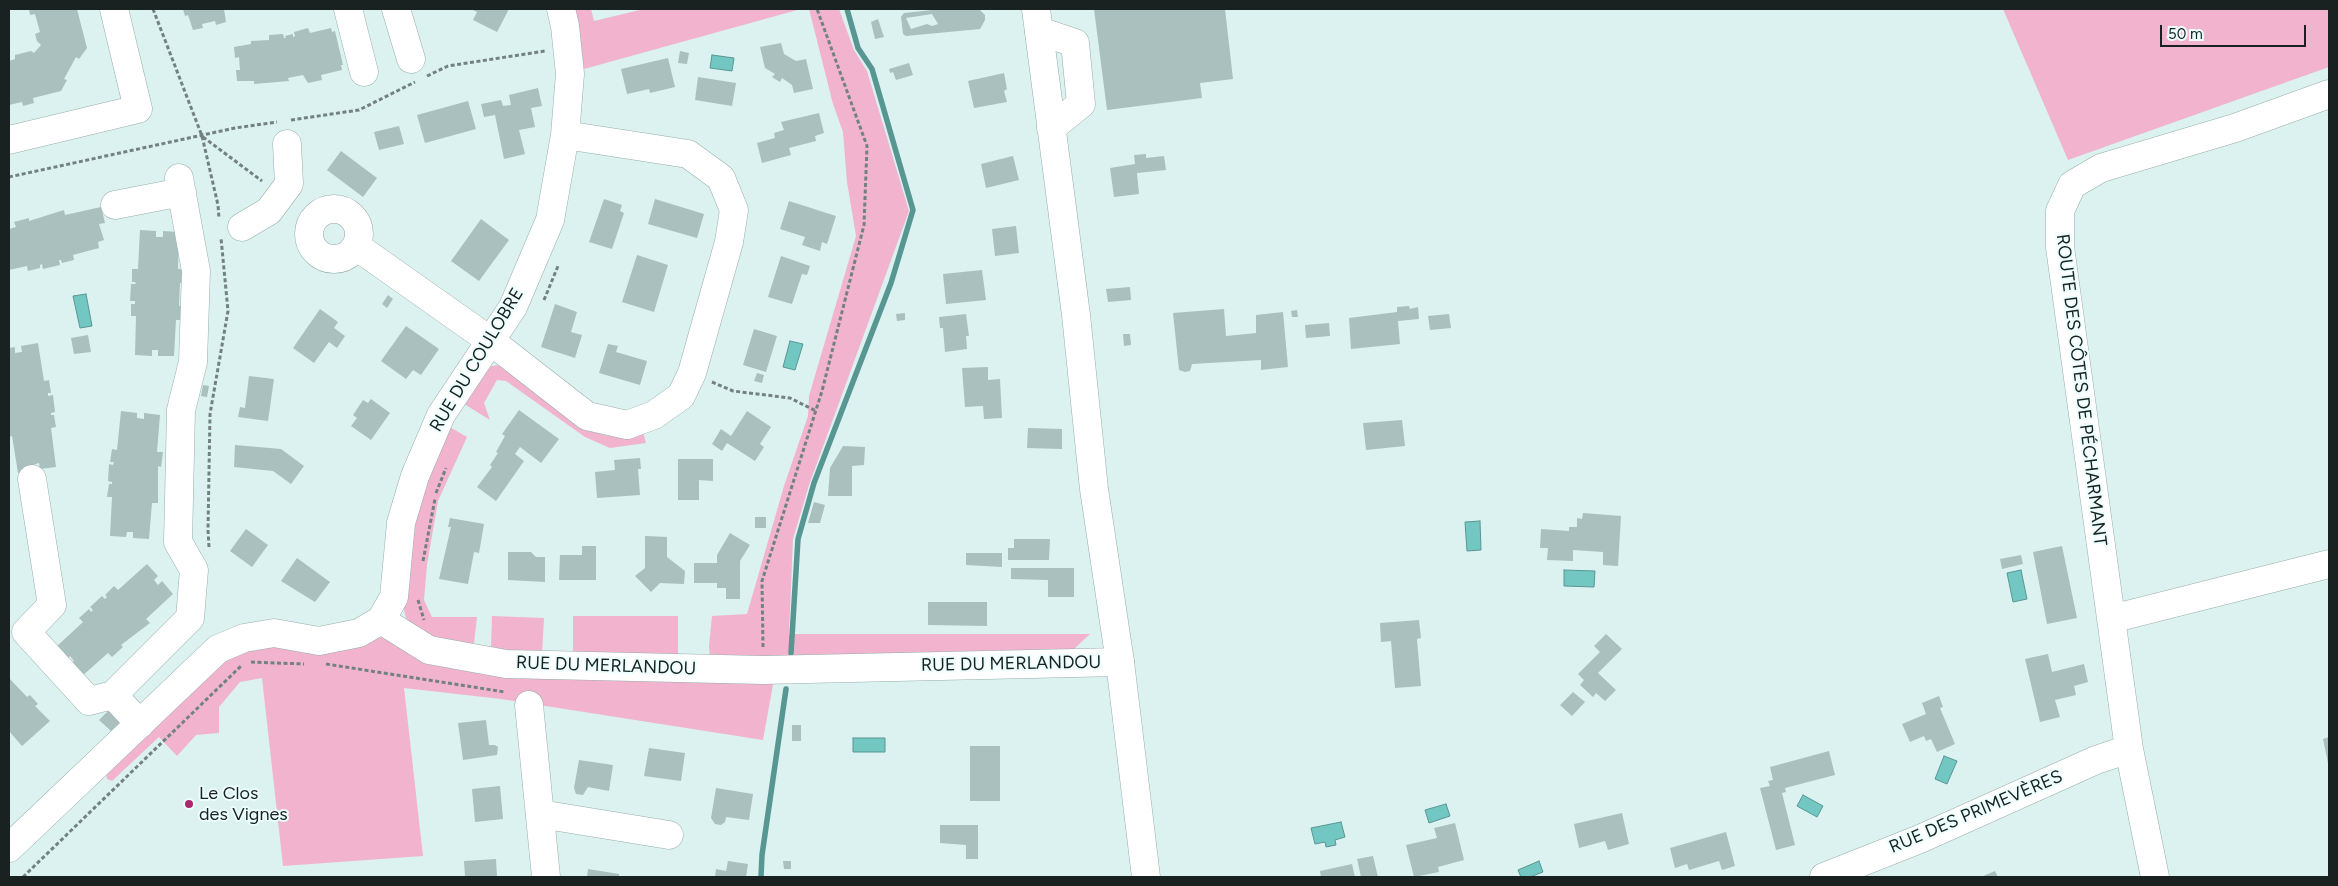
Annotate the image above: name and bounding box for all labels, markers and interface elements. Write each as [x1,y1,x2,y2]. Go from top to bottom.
scale bar [2163,15,2309,47]
text: 50 m [2168,25,2203,43]
street label: ROUTE DES CÔTES DE PÉCHARMANT [2051,233,2111,547]
street label: RUE DU COULOBRE [425,284,529,436]
street label: RUE DU MERLANDOU [515,652,697,680]
street label: RUE DU MERLANDOU [921,652,1101,676]
street label: RUE DES PRIMEVÈRES [1886,766,2066,858]
place label: Le Clos des Vignes [199,783,288,826]
marker: Le Clos des Vignes [183,798,195,810]

